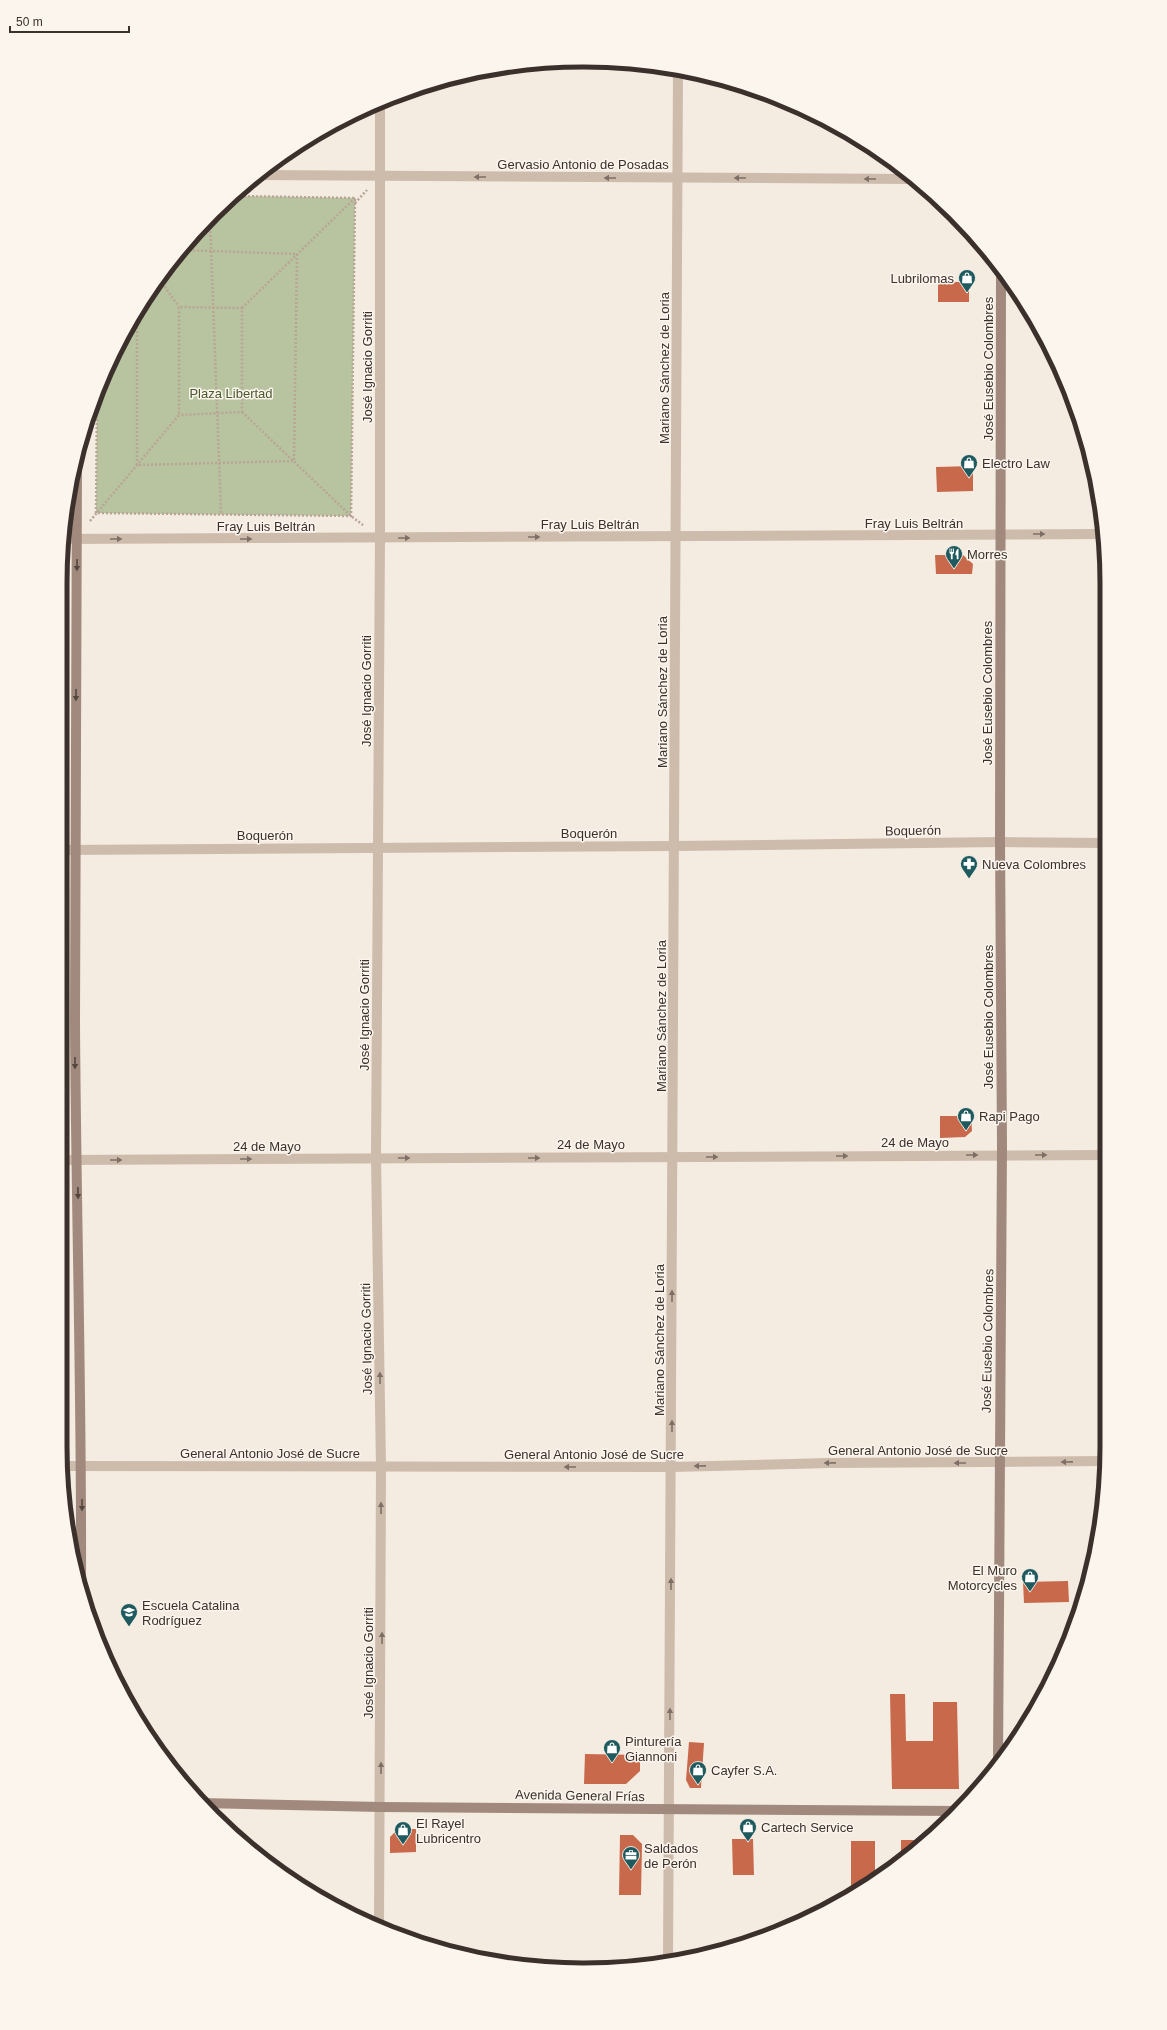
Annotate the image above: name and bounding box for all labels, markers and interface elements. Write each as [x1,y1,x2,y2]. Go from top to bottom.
scale bar [10,8,129,34]
text: 50 m [16,15,43,29]
street label: Gervasio Antonio de Posadas [497,157,669,172]
one-way arrow [473,174,486,180]
one-way arrow [603,175,616,181]
one-way arrow [733,175,746,181]
one-way arrow [863,176,876,182]
shop icon: Lubrilomas [957,268,977,293]
place label: Lubrilomas [890,271,954,286]
street label: Mariano Sánchez de Loria [657,291,672,444]
street label: José Eusebio Colombres [981,296,996,441]
street label: José Ignacio Gorriti [360,311,375,423]
park label: Plaza Libertad [189,386,273,401]
shop icon: Electro Law [959,453,979,478]
place label: Electro Law [982,456,1051,471]
street label: Fray Luis Beltrán [865,516,963,531]
street label: Fray Luis Beltrán [541,517,639,532]
street label: Fray Luis Beltrán [217,519,315,534]
one-way arrow [1033,531,1046,537]
one-way arrow [528,534,541,540]
one-way arrow [398,535,411,541]
one-way arrow [110,536,123,542]
one-way arrow [240,536,253,542]
restaurant icon: Morres [944,544,964,569]
place label: Morres [967,547,1008,562]
one-way arrow [74,559,80,572]
street label: Mariano Sánchez de Loria [655,615,670,768]
street label: José Eusebio Colombres [980,620,995,765]
street label: José Ignacio Gorriti [359,635,374,747]
one-way arrow [73,689,79,702]
street label: Boquerón [885,823,941,838]
street label: Boquerón [561,826,617,841]
street label: Boquerón [237,828,293,843]
pharmacy icon: Nueva Colombres [959,854,979,879]
place label: Nueva Colombres [982,857,1087,872]
street label: Mariano Sánchez de Loria [654,939,669,1092]
street label: José Eusebio Colombres [981,944,996,1089]
street label: José Ignacio Gorriti [357,959,372,1071]
one-way arrow [72,1057,78,1070]
shop icon: Rapi Pago [956,1106,976,1131]
place label: Rapi Pago [979,1109,1040,1124]
street label: 24 de Mayo [881,1135,949,1150]
street label: 24 de Mayo [557,1137,625,1152]
street label: 24 de Mayo [233,1139,301,1154]
one-way arrow [966,1152,979,1158]
one-way arrow [1035,1152,1048,1158]
one-way arrow [836,1153,849,1159]
one-way arrow [706,1154,719,1160]
one-way arrow [398,1155,411,1161]
one-way arrow [528,1155,541,1161]
one-way arrow [240,1156,253,1162]
one-way arrow [110,1157,123,1163]
one-way arrow [74,1187,81,1199]
street label: Mariano Sánchez de Loria [652,1263,667,1416]
street label: José Eusebio Colombres [979,1268,996,1413]
street label: José Ignacio Gorriti [358,1283,375,1395]
one-way arrow [669,1289,675,1302]
one-way arrow [377,1371,383,1384]
one-way arrow [669,1419,675,1432]
street label: General Antonio José de Sucre [828,1443,1008,1458]
street label: General Antonio José de Sucre [180,1446,360,1461]
street label: General Antonio José de Sucre [504,1447,684,1462]
one-way arrow [1060,1459,1073,1465]
one-way arrow [824,1460,836,1467]
one-way arrow [953,1460,966,1466]
one-way arrow [694,1463,706,1470]
one-way arrow [563,1464,576,1470]
one-way arrow [79,1499,85,1512]
one-way arrow [378,1501,384,1514]
place label: El Muro Motorcycles [948,1563,1017,1593]
shop icon: El Muro Motorcycles [1020,1567,1040,1592]
one-way arrow [668,1577,674,1590]
place label: Escuela Catalina Rodríguez [142,1598,240,1628]
school or university icon: Escuela Catalina Rodríguez [119,1602,139,1627]
street label: José Ignacio Gorriti [361,1607,376,1719]
one-way arrow [379,1631,385,1644]
one-way arrow [667,1707,673,1720]
place label: Pinturería Giannoni [625,1734,682,1764]
shop icon: Pinturería Giannoni [602,1738,622,1763]
shop icon: Cayfer S.A. [688,1760,708,1785]
one-way arrow [378,1761,384,1774]
place label: Cayfer S.A. [711,1763,777,1778]
street label: Avenida General Frías [515,1787,646,1804]
place label: El Rayel Lubricentro [416,1816,481,1846]
shop icon: Cartech Service [738,1817,758,1842]
shop icon: El Rayel Lubricentro [393,1820,413,1845]
place label: Cartech Service [761,1820,853,1835]
place label: Saldados de Perón [644,1841,699,1871]
office icon: Saldados de Perón [621,1845,641,1870]

